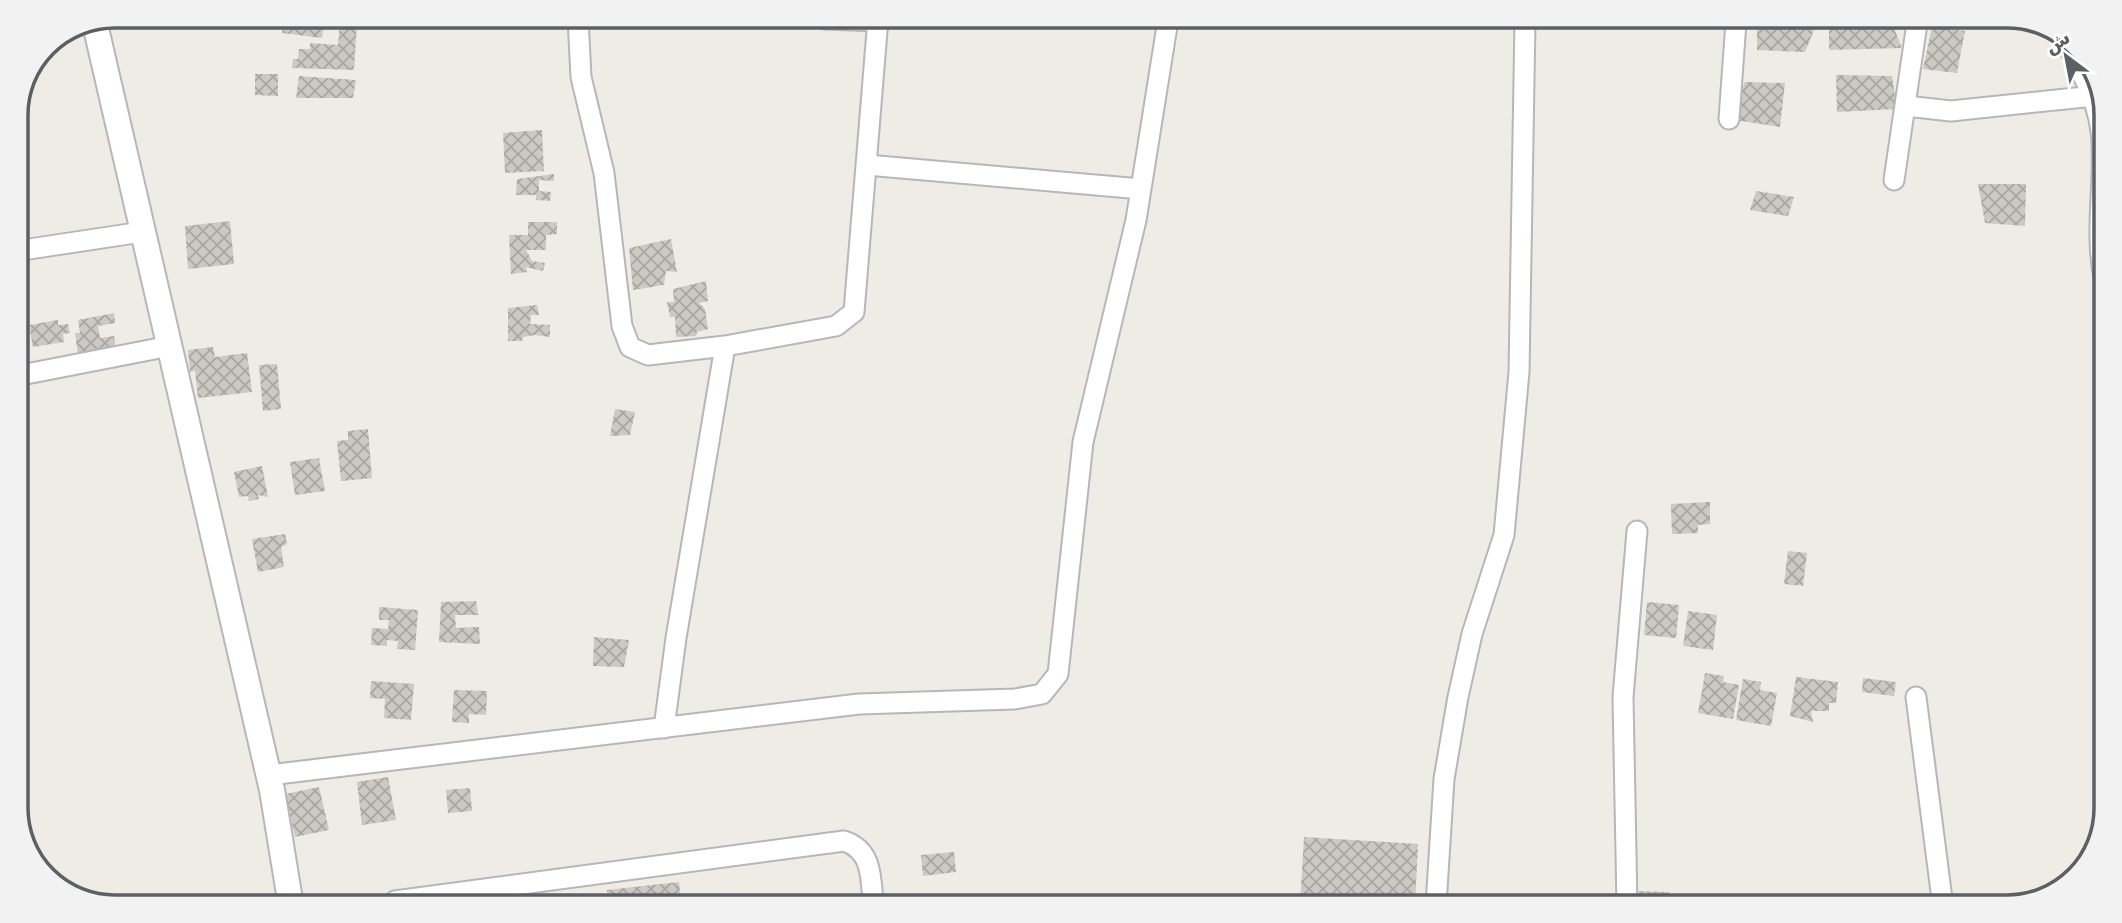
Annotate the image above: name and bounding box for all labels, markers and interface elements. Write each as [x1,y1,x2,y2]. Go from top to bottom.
north arrow [2031,21,2101,91]
text: ش [2040,25,2074,59]

